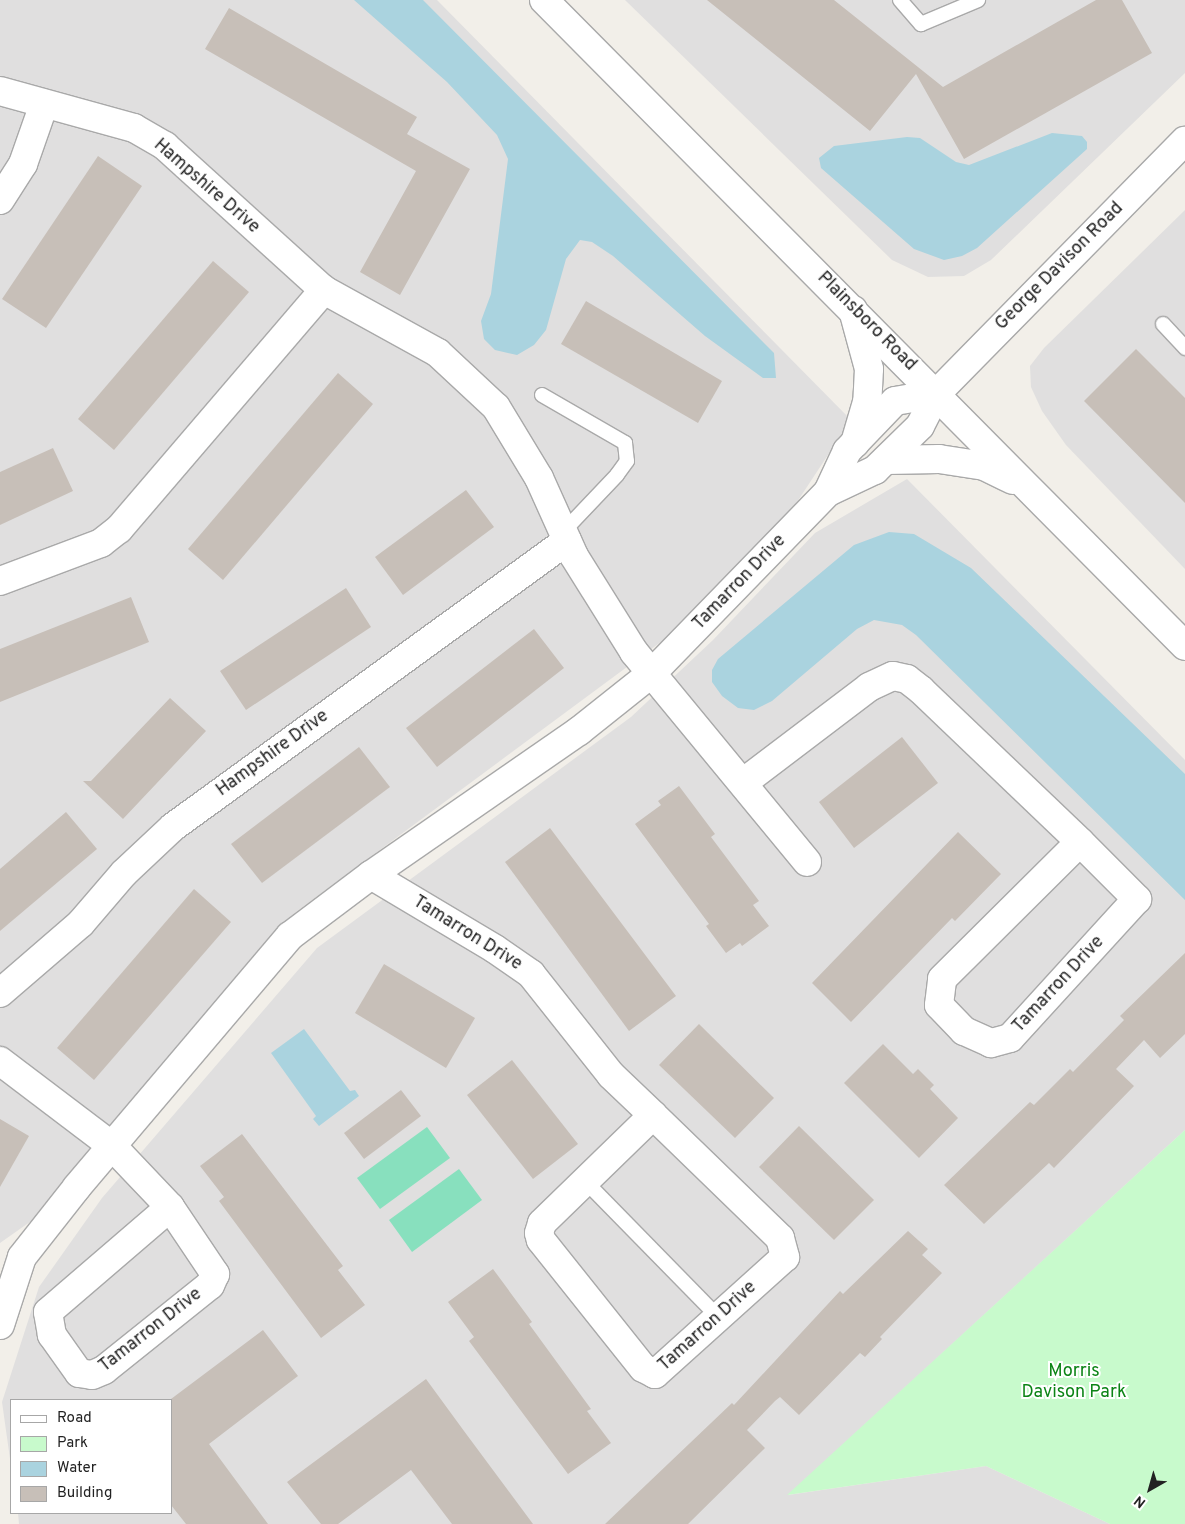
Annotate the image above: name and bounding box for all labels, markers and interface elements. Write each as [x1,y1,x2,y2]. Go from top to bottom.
street label: Hampshire Drive [149,135,263,239]
street label: George Davison Road [991,198,1129,336]
street label: Plainsboro Road [812,268,920,376]
street label: Tamarron Drive [689,531,791,635]
street label: Hampshire Drive [213,706,333,802]
street label: Tamarron Drive [408,892,526,976]
street label: Tamarron Drive [1009,932,1109,1038]
street label: Tamarron Drive [655,1277,761,1377]
street label: Tamarron Drive [95,1284,207,1378]
park label: Morris Davison Park [1022,1362,1126,1405]
legend [10,1399,172,1514]
text: Road [57,1409,92,1428]
text: Park [57,1434,88,1453]
text: Water [57,1459,96,1478]
north arrow [1125,1464,1175,1514]
text: Building [57,1484,112,1503]
text: N [1131,1491,1150,1511]

